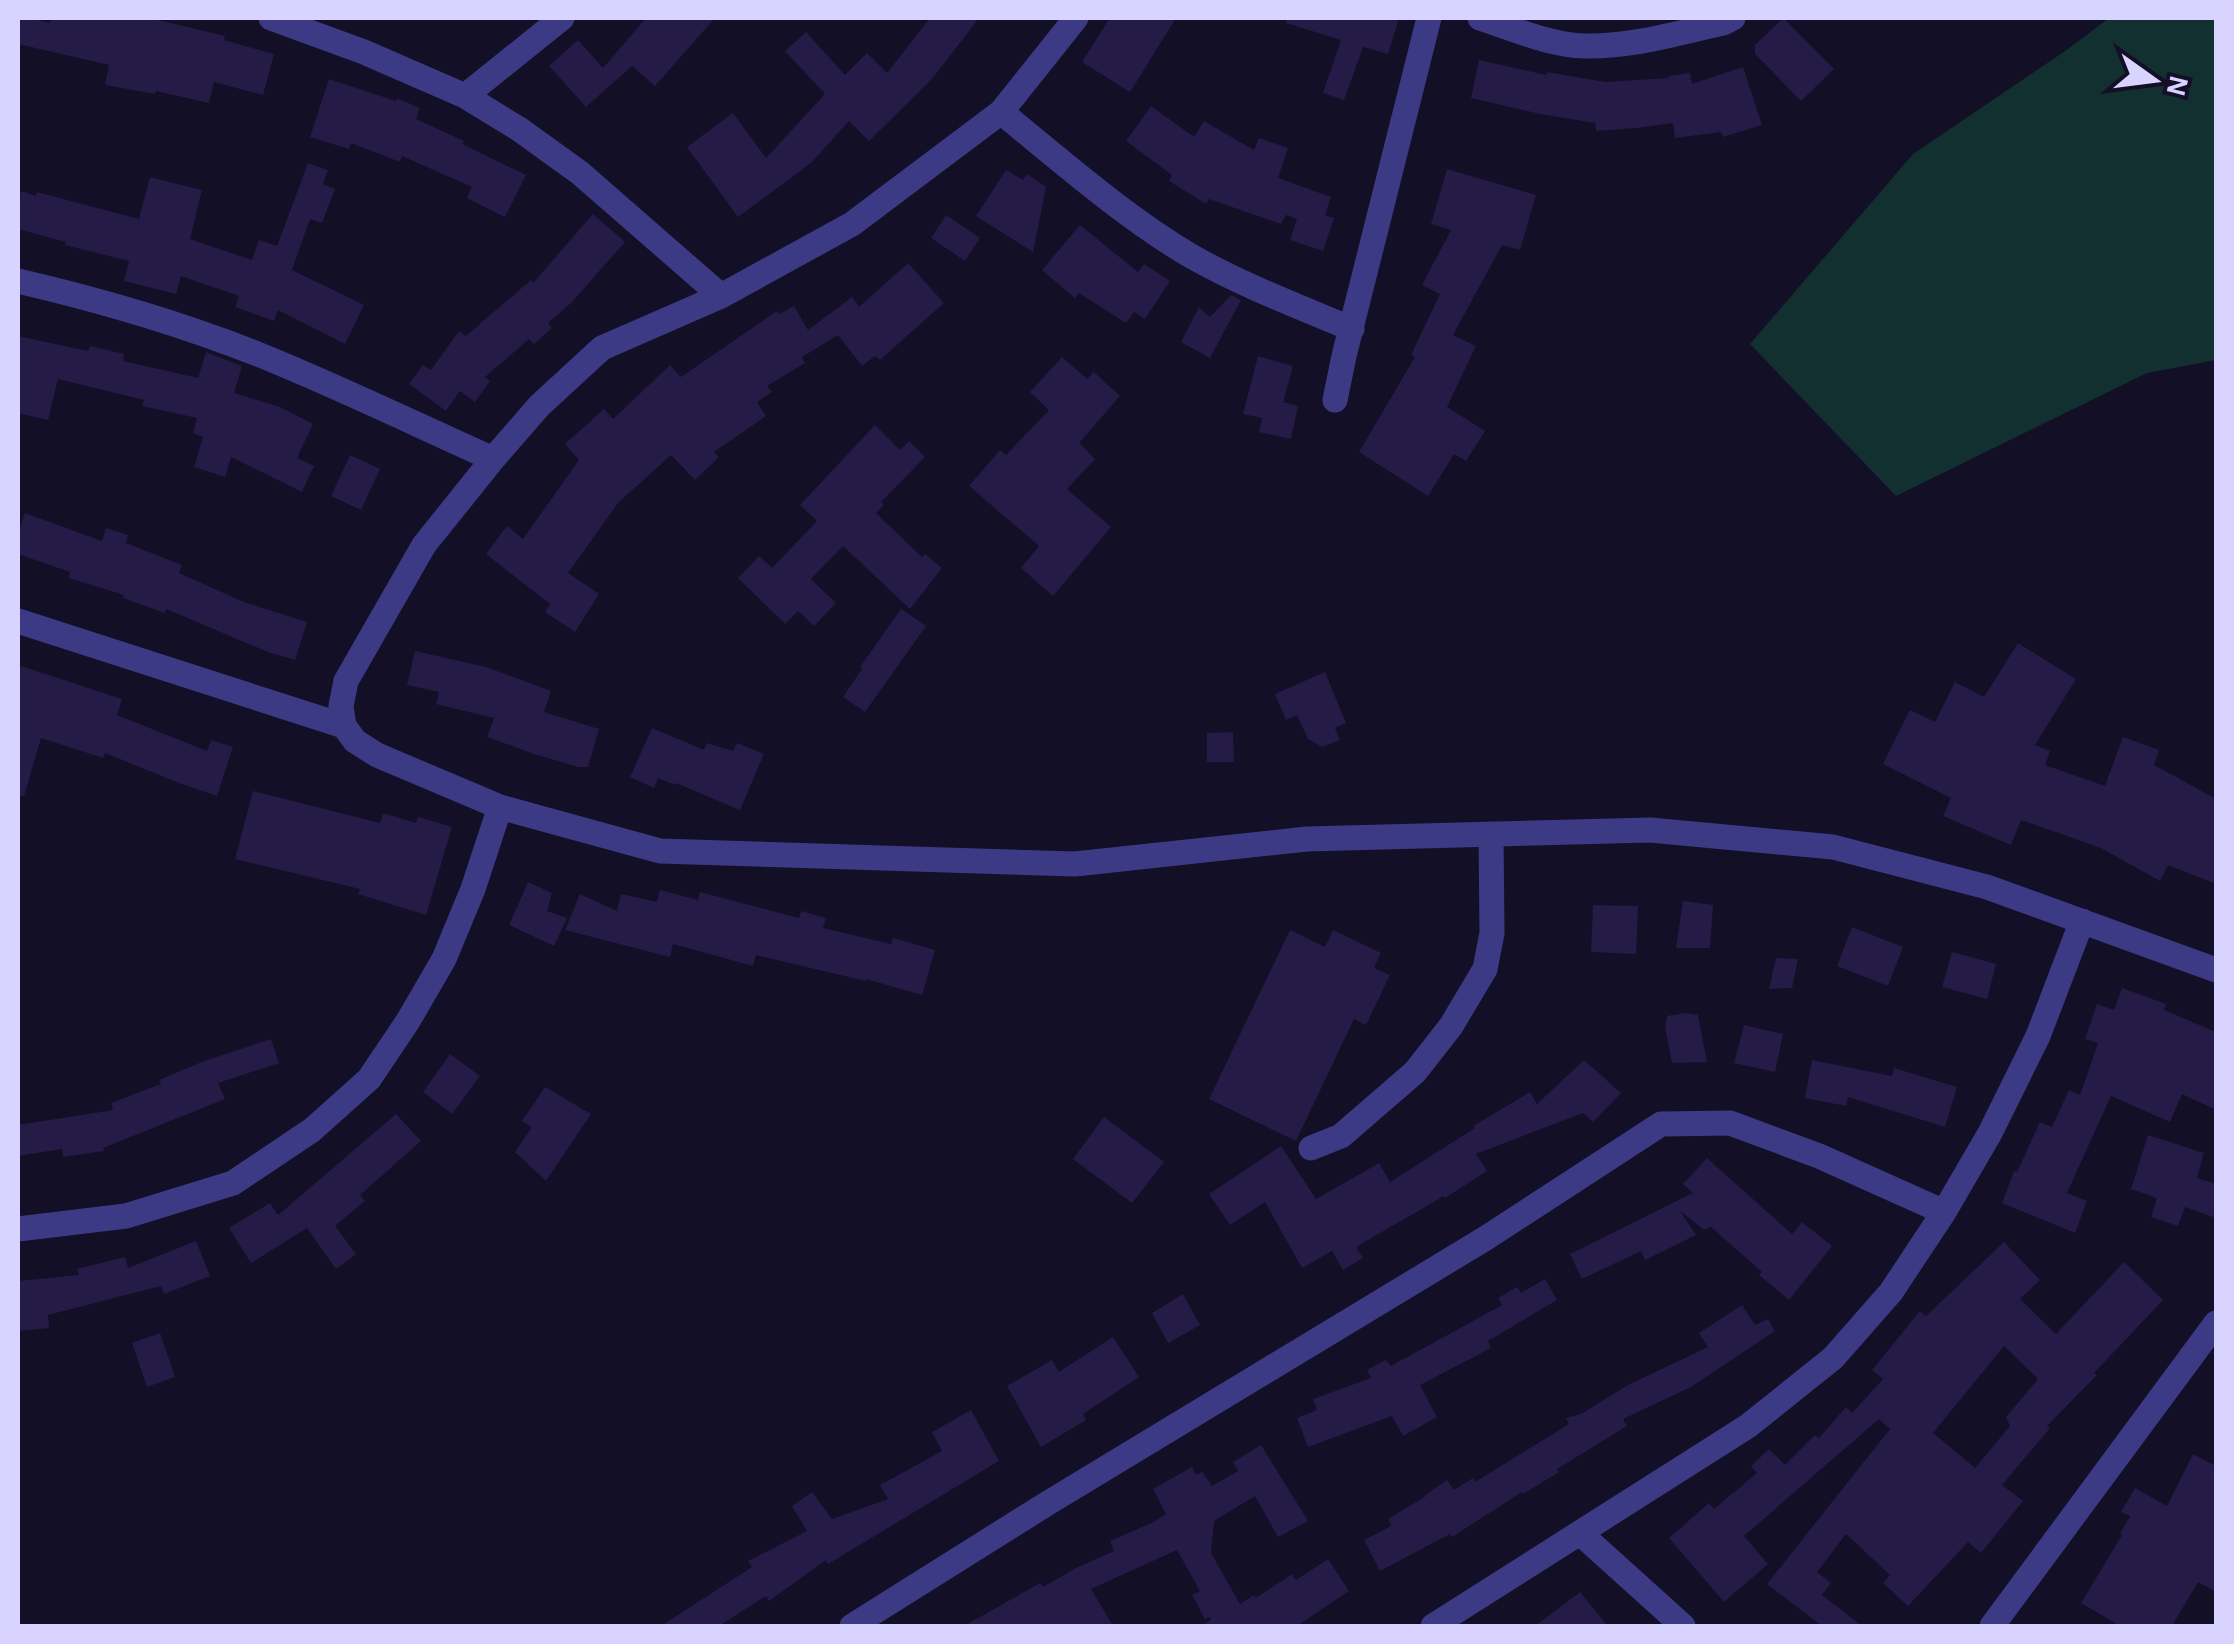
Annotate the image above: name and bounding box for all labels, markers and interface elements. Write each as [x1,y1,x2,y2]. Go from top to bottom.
north arrow [2104,30,2204,130]
text: N [2160,73,2192,98]

